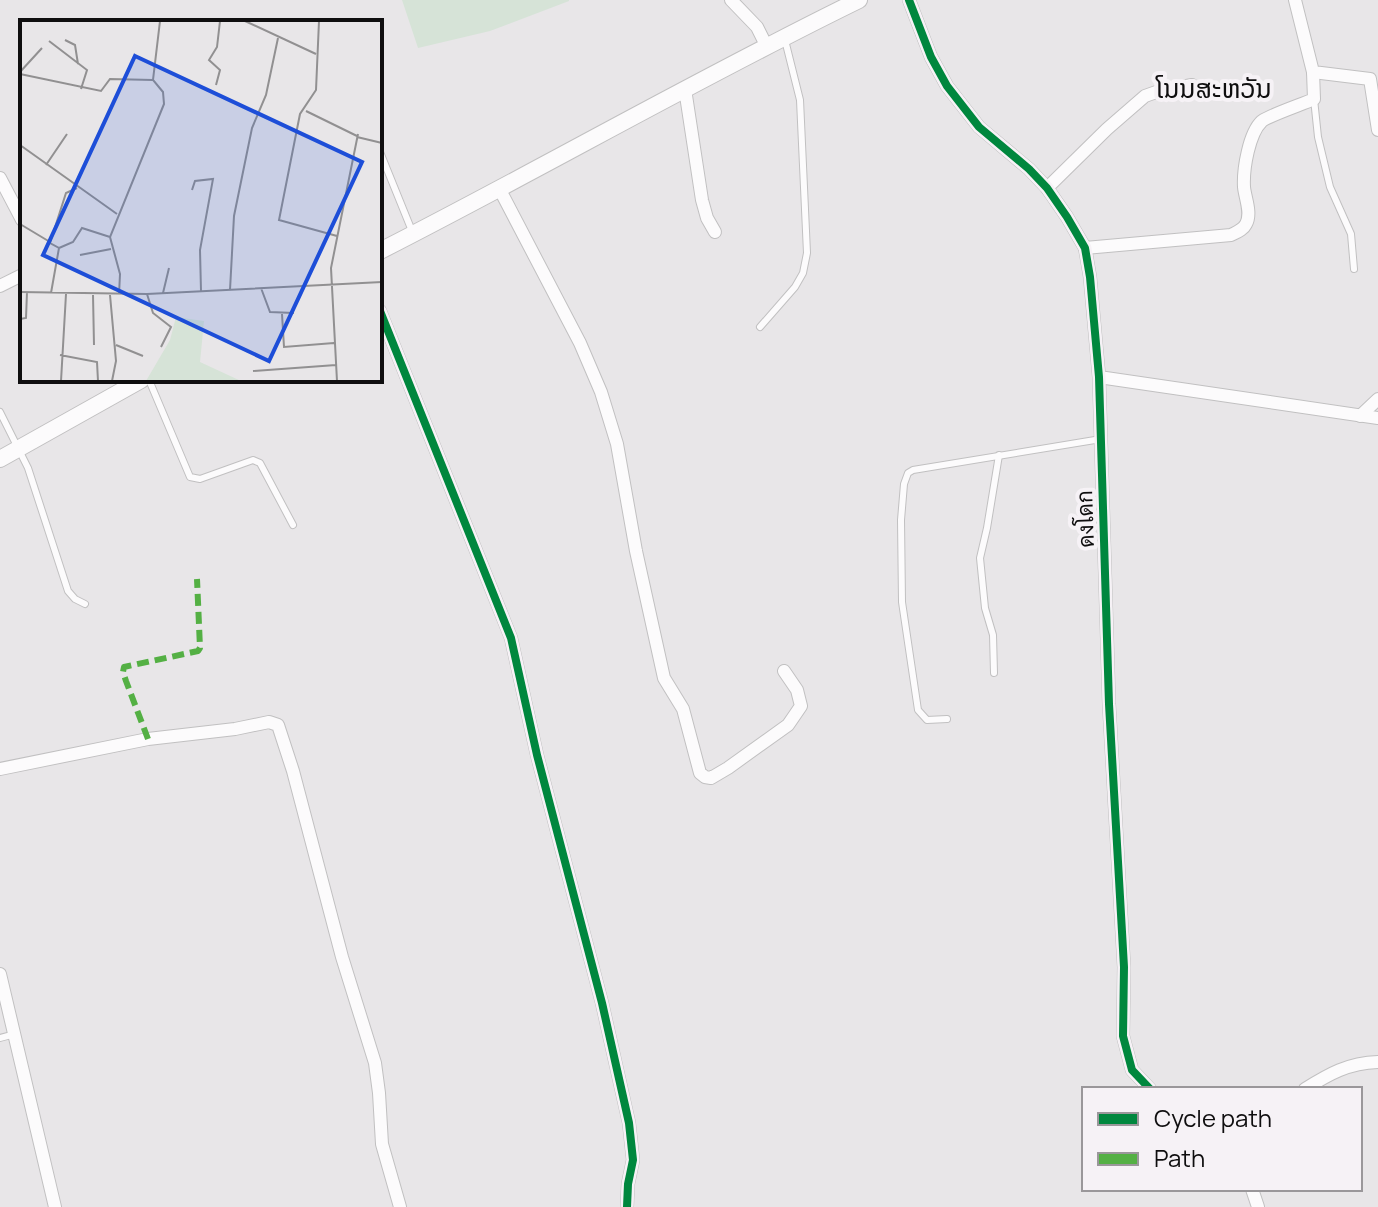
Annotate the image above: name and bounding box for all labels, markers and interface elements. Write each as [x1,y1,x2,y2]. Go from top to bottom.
inset map [20,20,382,382]
district label: ໂນນສະຫວັນ [1155,70,1272,106]
street label: ดงโดก [1069,490,1101,548]
legend [1082,1087,1362,1191]
text: Cycle path [1154,1101,1272,1134]
text: Path [1154,1141,1205,1174]

